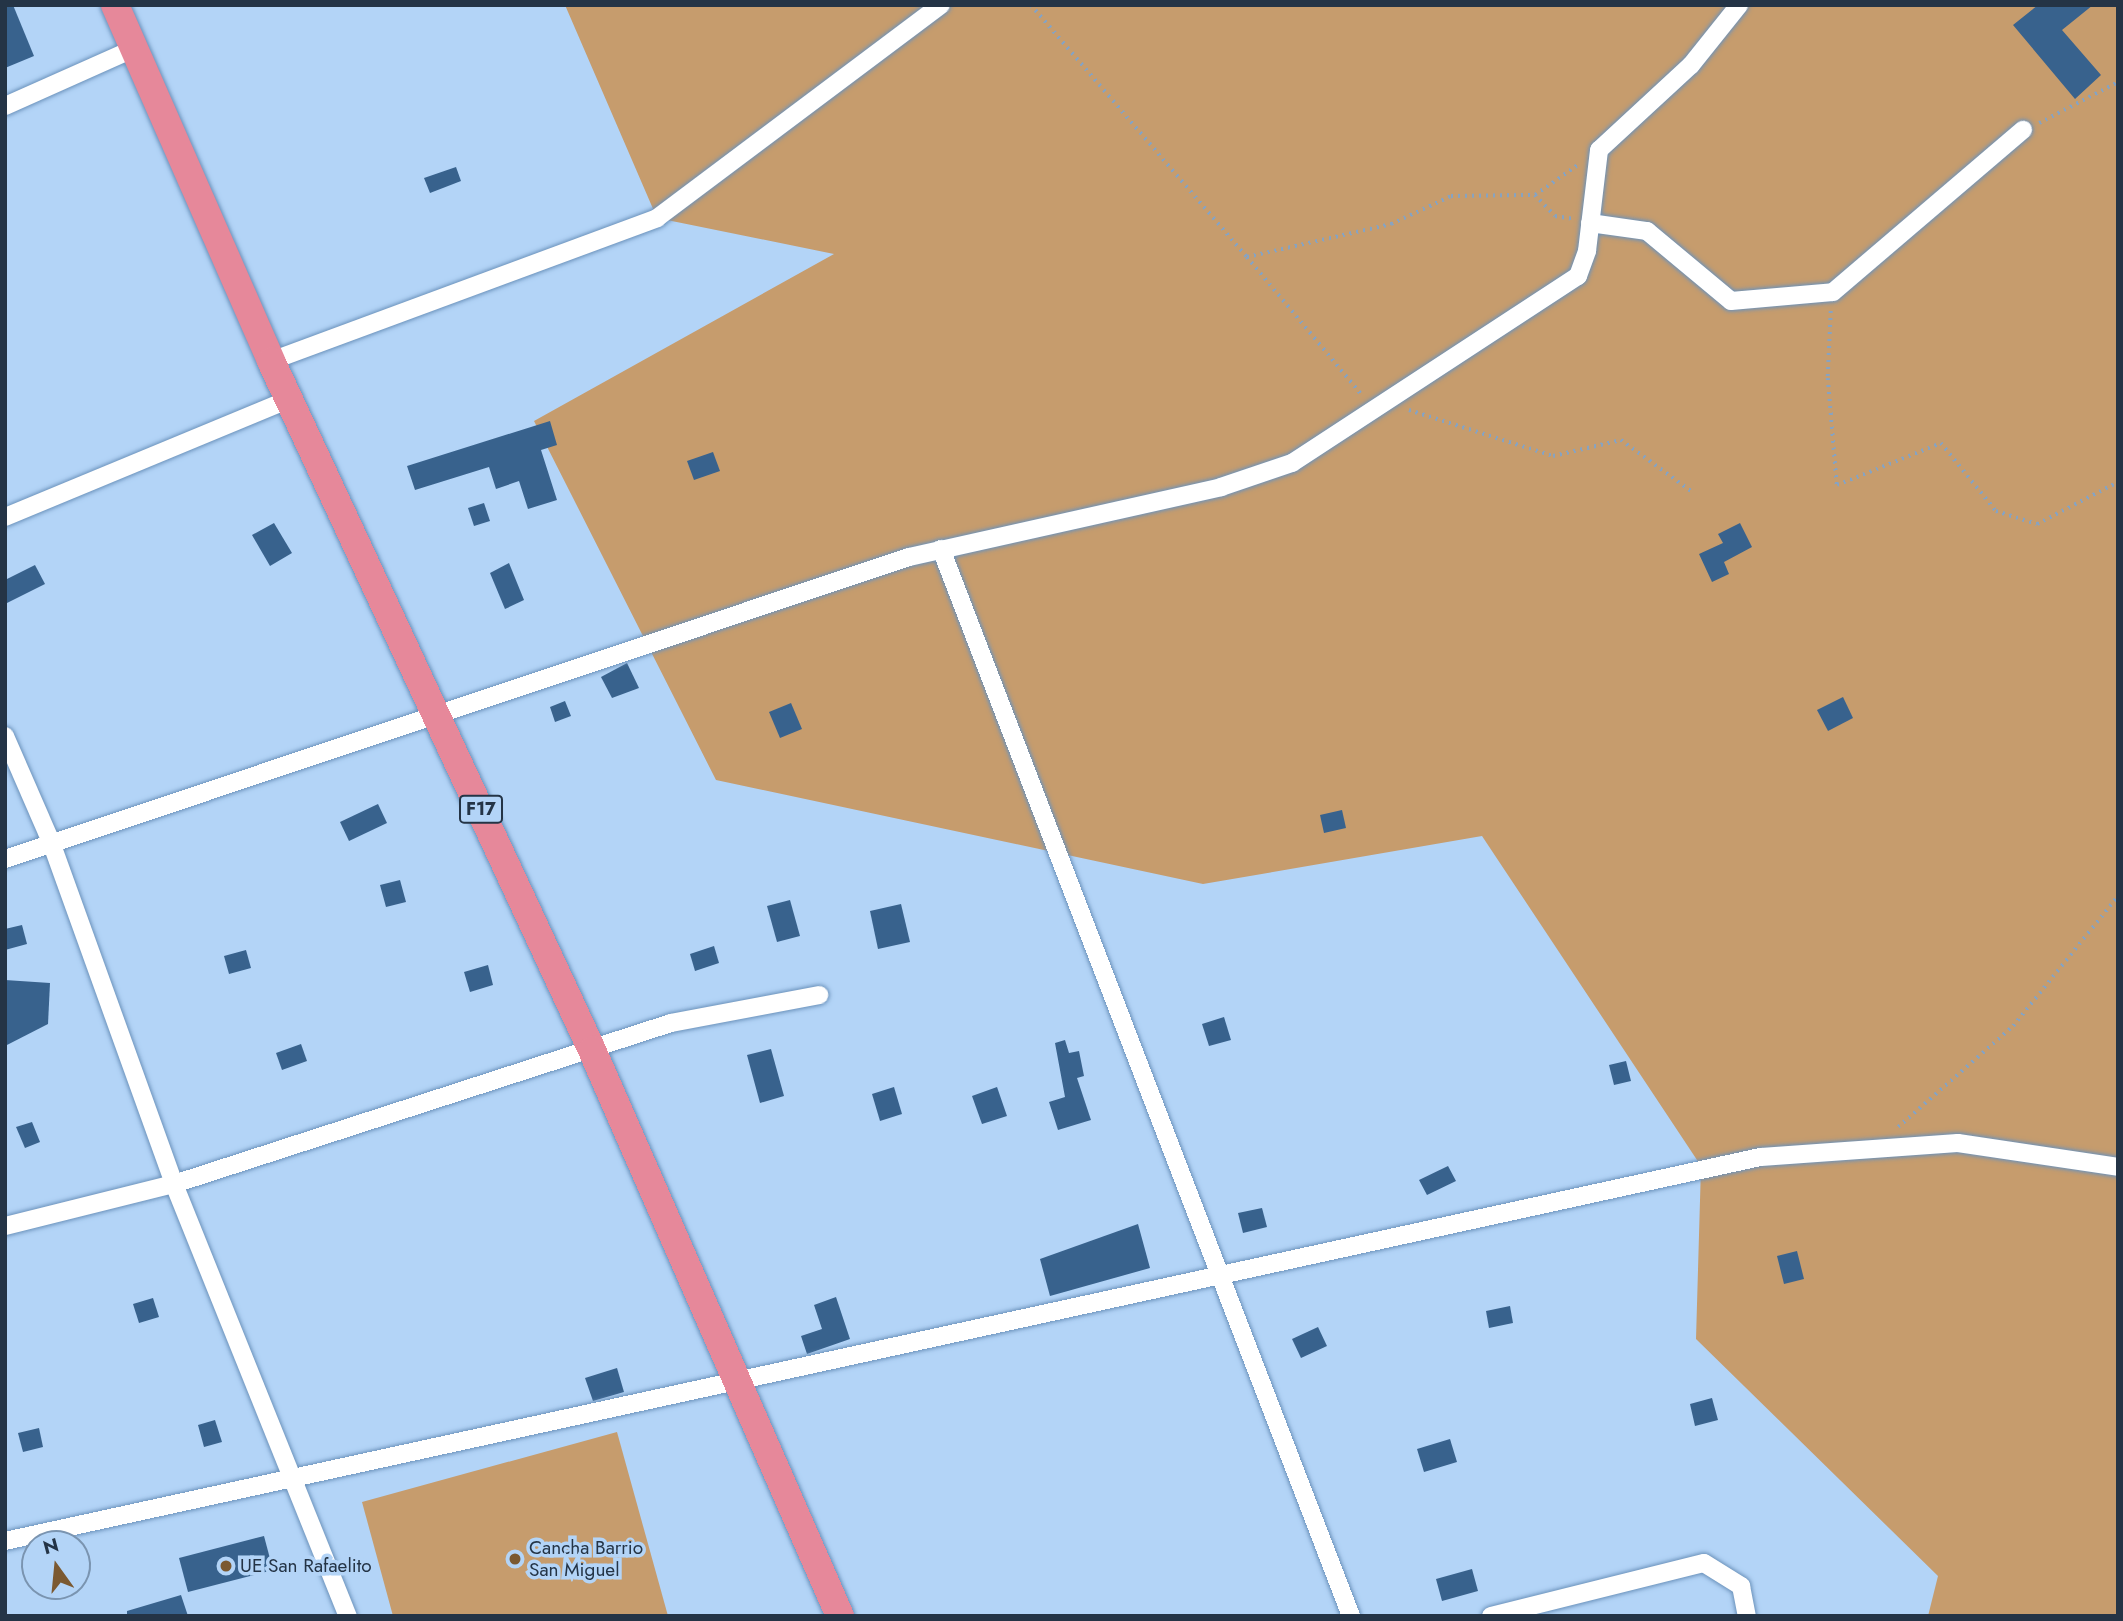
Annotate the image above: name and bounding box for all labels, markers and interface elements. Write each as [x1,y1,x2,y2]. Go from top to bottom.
road number: F17 [458,794,504,824]
north arrow [21,1530,91,1600]
text: N [40,1531,62,1561]
place label: Cancha Barrio San Miguel [529,1537,643,1581]
marker: Cancha Barrio San Miguel [507,1551,523,1567]
place label: UE San Rafaelito [240,1555,372,1577]
marker: UE San Rafaelito [218,1558,234,1574]

